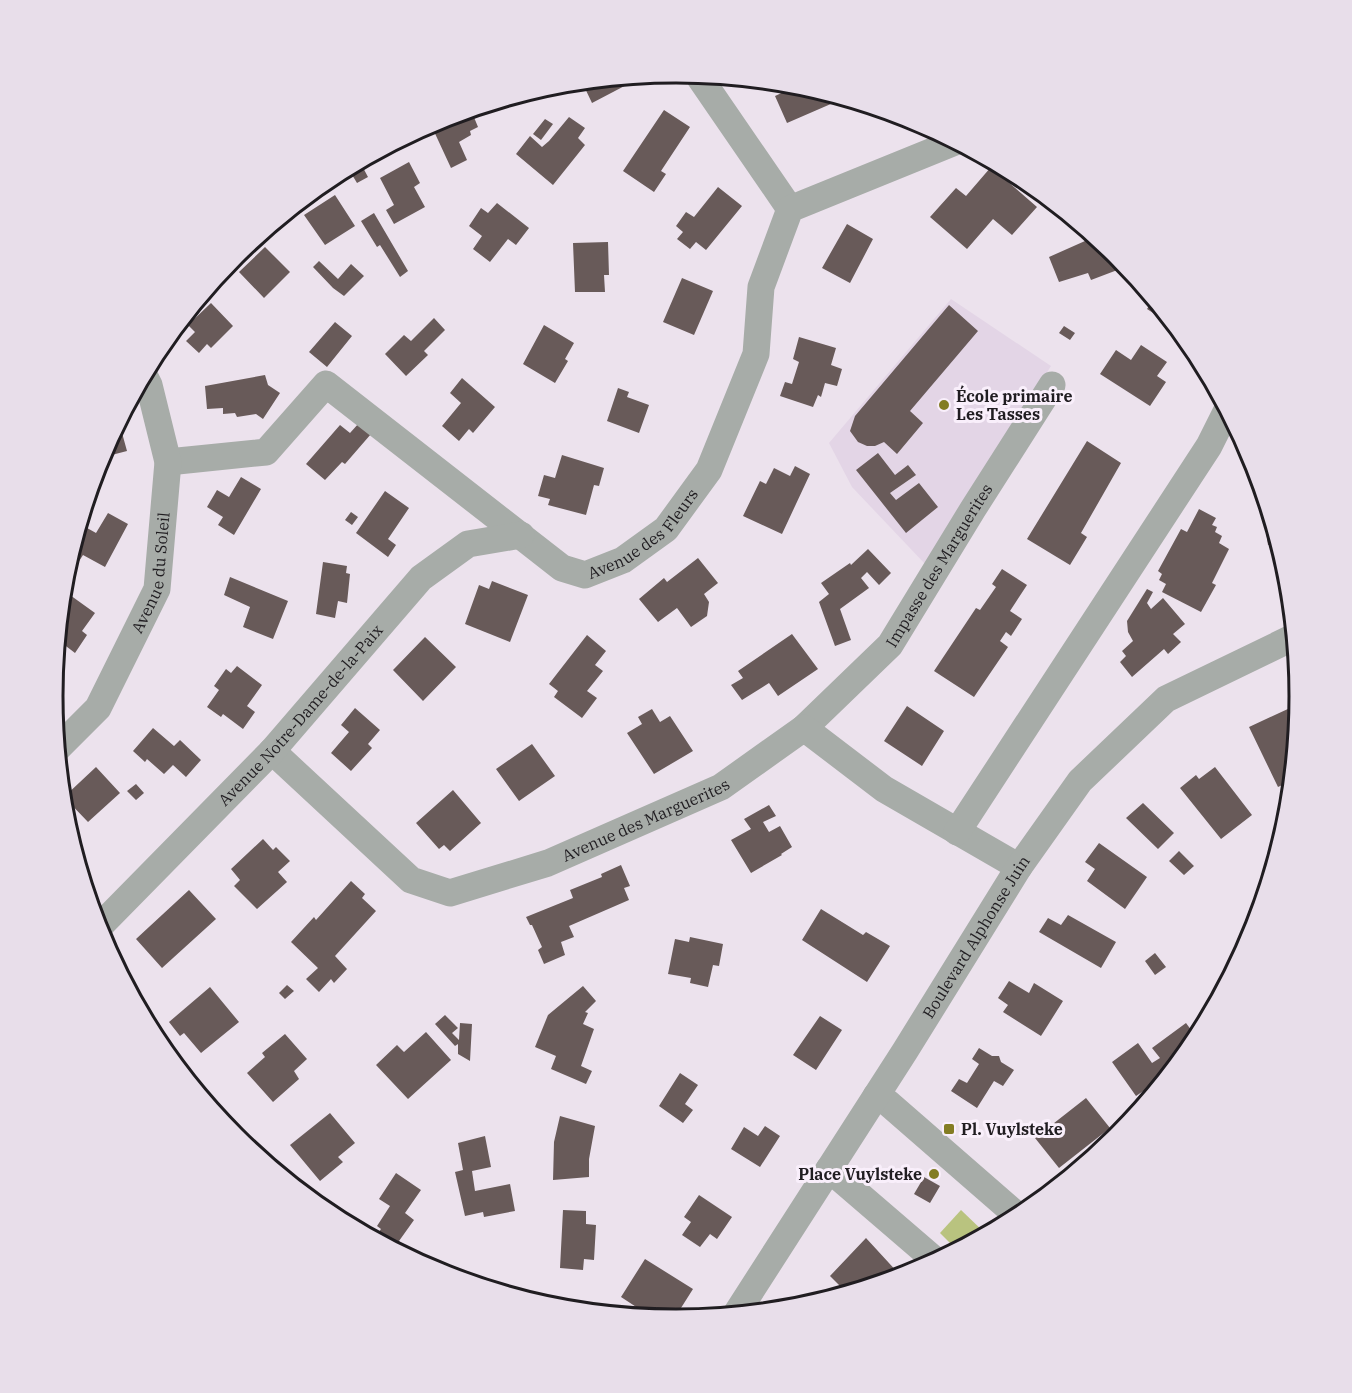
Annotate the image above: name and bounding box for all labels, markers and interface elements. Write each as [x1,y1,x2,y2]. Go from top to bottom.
place label: École primaire Les Tasses [956,385,1073,424]
marker: École primaire Les Tasses [937,398,951,412]
street label: Impasse des Marguerites [881,480,997,651]
street label: Avenue des Fleurs [585,485,702,583]
street label: Avenue du Soleil [127,511,174,636]
street label: Avenue Notre-Dame-de-la-Paix [214,620,387,810]
street label: Avenue des Marguerites [559,774,734,866]
street label: Boulevard Alphonse Juin [918,852,1034,1022]
place label: Pl. Vuylsteke [961,1119,1063,1139]
marker: Pl. Vuylsteke [942,1122,956,1136]
place label: Place Vuylsteke [798,1164,922,1184]
marker: Place Vuylsteke [927,1167,941,1181]

